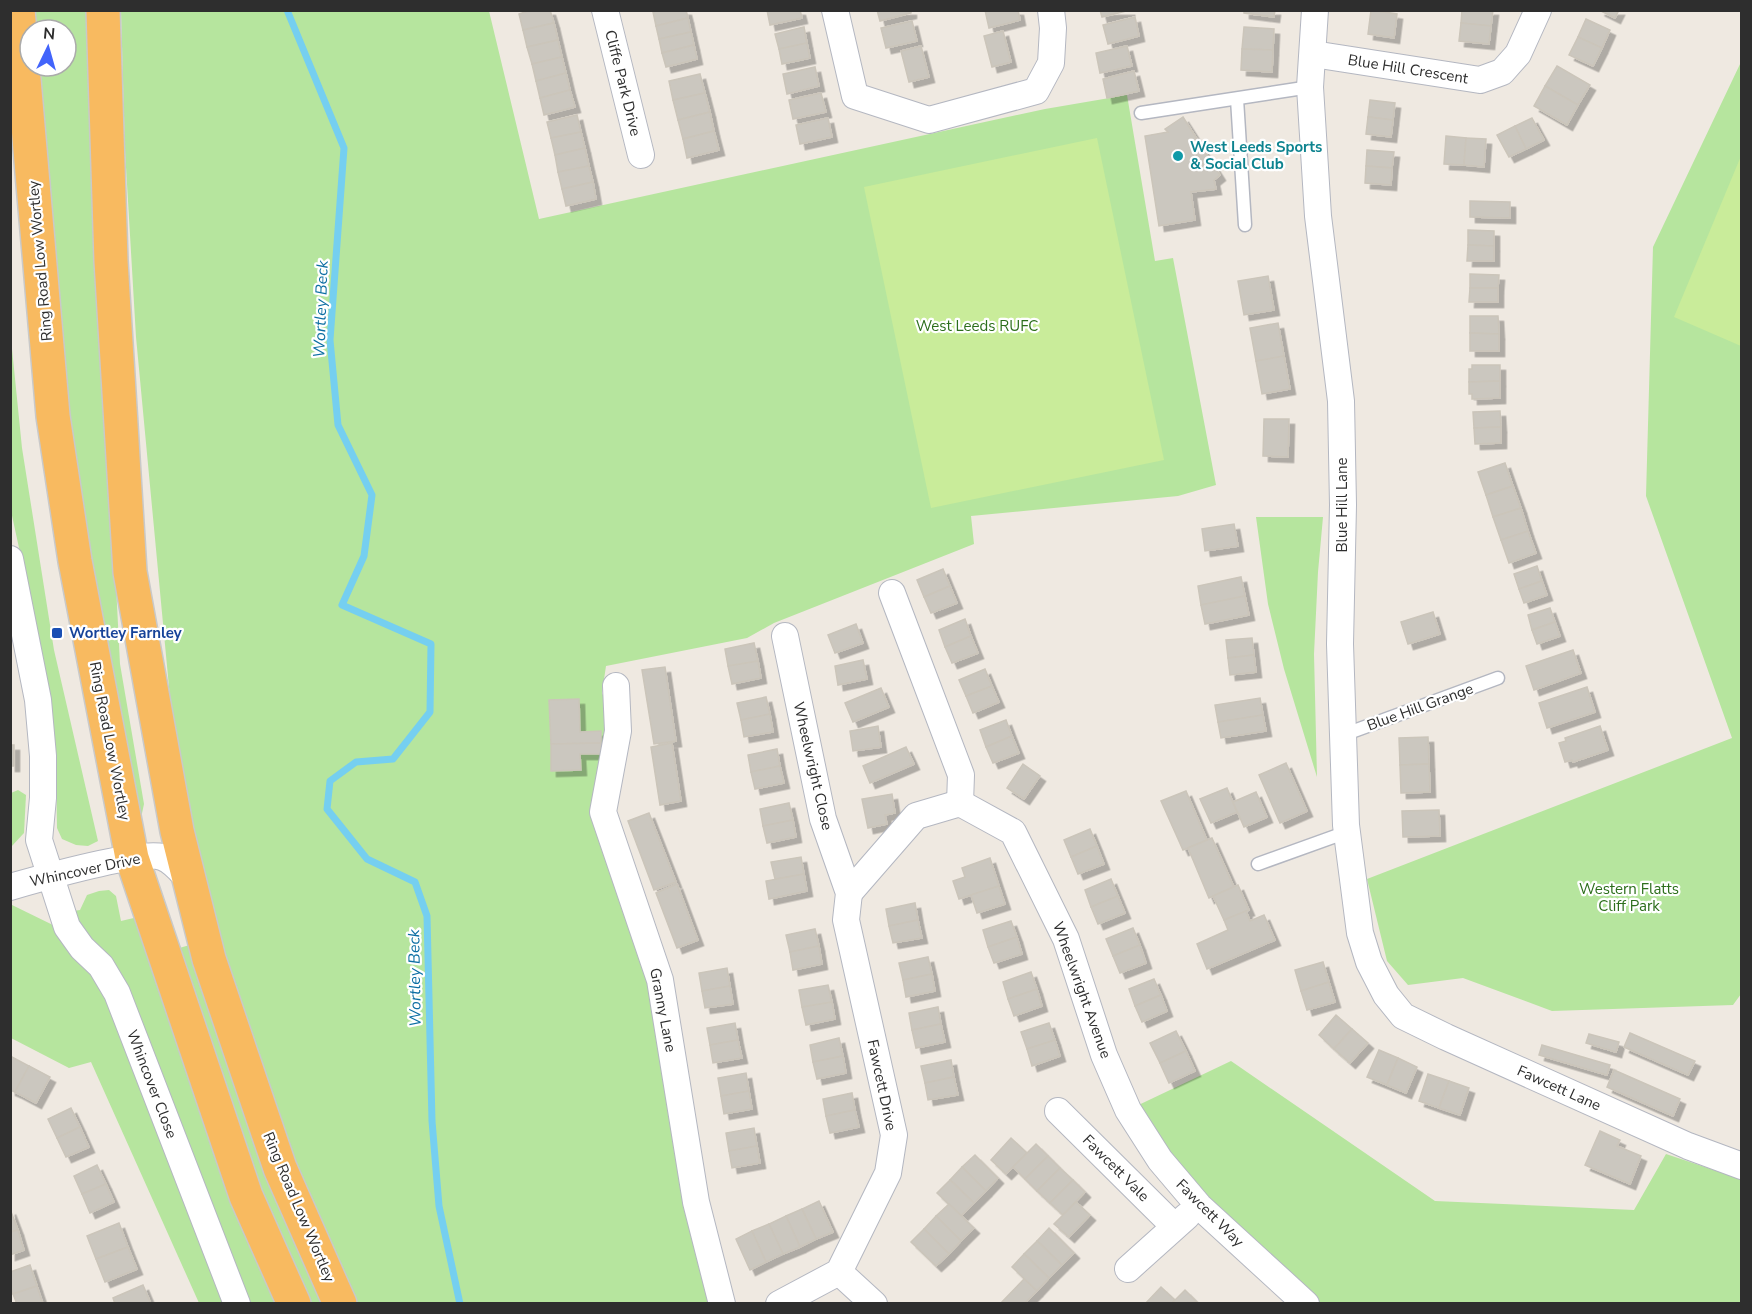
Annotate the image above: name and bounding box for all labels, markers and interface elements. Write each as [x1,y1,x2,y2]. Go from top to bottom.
north arrow [18,18,78,78]
text: N [42,23,56,46]
street label: Cliffe Park Drive [600,28,646,138]
street label: Blue Hill Crescent [1346,50,1470,89]
place label: West Leeds Sports & Social Club [1190,137,1322,174]
marker: West Leeds Sports & Social Club [1171,149,1185,163]
street label: Ring Road Low Wortley [23,180,57,342]
water label: Wortley Beck [308,259,334,358]
park label: West Leeds RUFC [916,316,1038,336]
street label: Blue Hill Lane [1332,457,1352,553]
place label: Wortley Farnley [69,623,182,643]
marker: Wortley Farnley [50,626,64,640]
street label: Ring Road Low Wortley [85,660,135,822]
street label: Blue Hill Grange [1364,678,1476,736]
street label: Wheelwright Close [789,700,837,832]
street label: Whincover Drive [28,849,142,891]
park label: Western Flatts Cliff Park [1579,879,1679,916]
street label: Wheelwright Avenue [1048,919,1116,1061]
water label: Wortley Beck [403,928,427,1027]
street label: Granny Lane [645,966,681,1054]
street label: Whincover Close [122,1027,182,1141]
street label: Fawcett Drive [863,1038,901,1132]
street label: Fawcett Lane [1514,1061,1604,1115]
street label: Ring Road Low Wortley [258,1129,340,1285]
street label: Fawcett Vale [1078,1130,1154,1206]
street label: Fawcett Way [1172,1175,1249,1252]

